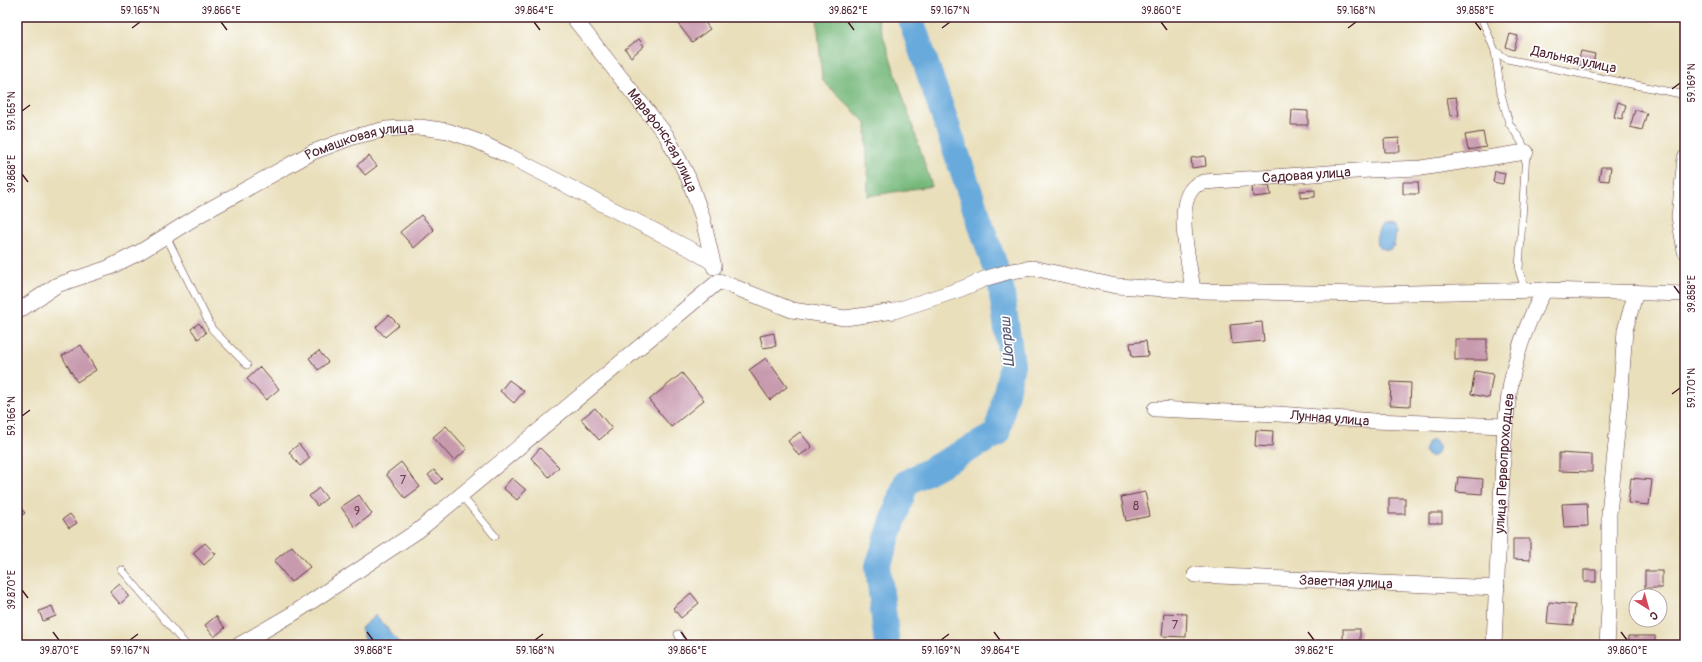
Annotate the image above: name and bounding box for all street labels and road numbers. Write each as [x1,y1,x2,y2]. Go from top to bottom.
street label: Дальняя улица [1529,42,1618,77]
street label: Марафонская улица [624,85,701,194]
street label: Ромашковая улица [302,119,415,164]
street label: Садовая улица [1261,163,1351,187]
street label: улица Первопроходцев [1491,392,1518,535]
street label: Лунная улица [1288,407,1370,430]
street label: Заветная улица [1299,571,1393,593]

